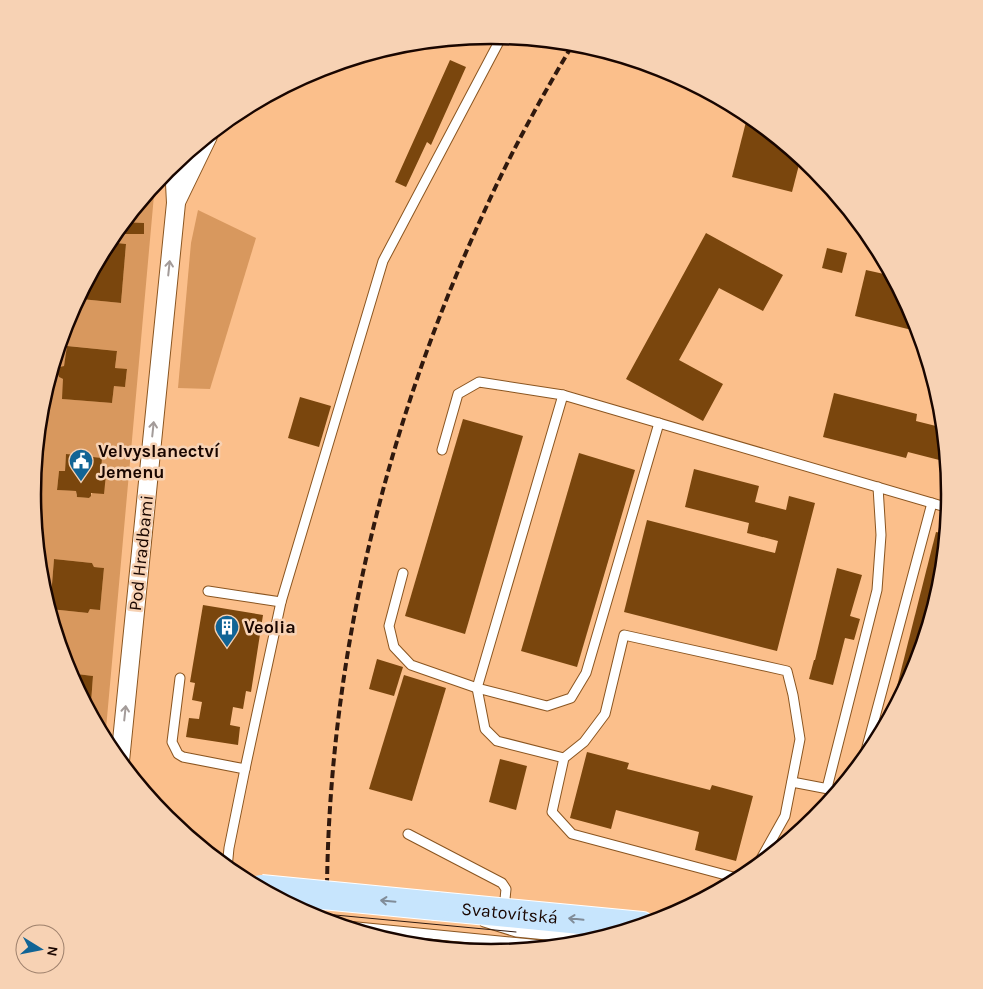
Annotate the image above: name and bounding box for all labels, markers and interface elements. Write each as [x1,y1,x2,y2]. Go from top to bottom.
one-way arrow [164,260,174,276]
one-way arrow [148,422,158,438]
place label: Velvyslanectví Jemenu [98,440,221,483]
public building icon: Velvyslanectví Jemenu [68,448,94,482]
street label: Pod Hradbami [124,494,158,612]
building icon: Veolia [214,614,240,648]
place label: Veolia [244,616,296,638]
one-way arrow [120,705,129,721]
one-way arrow [380,897,396,906]
street label: Svatovítská [460,898,559,929]
one-way arrow [568,915,584,924]
north arrow [15,924,65,974]
text: N [43,945,62,958]

